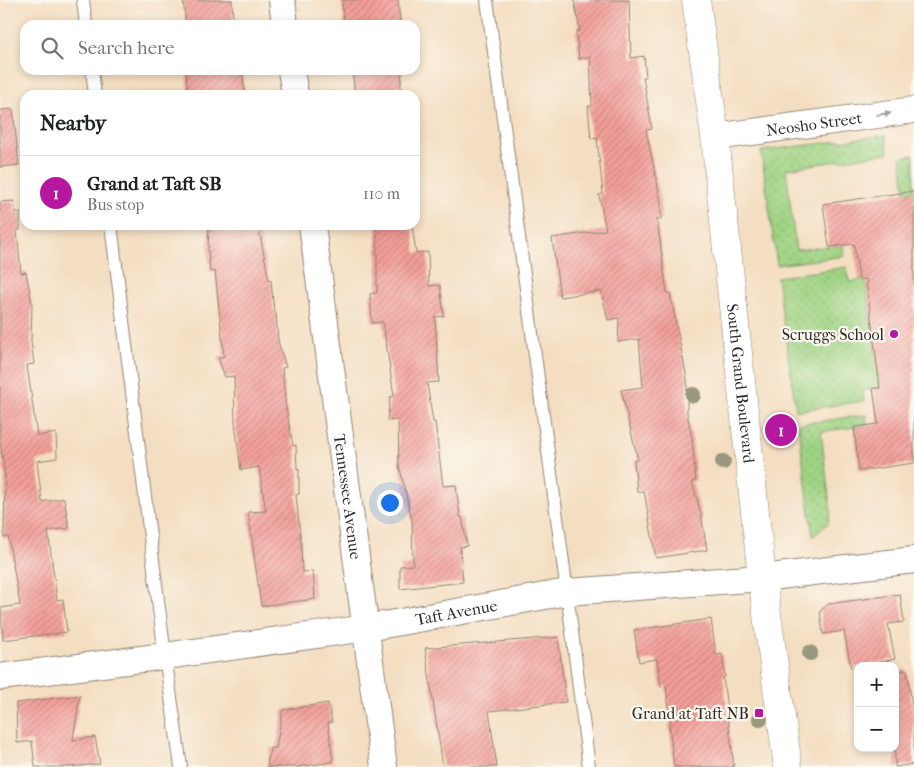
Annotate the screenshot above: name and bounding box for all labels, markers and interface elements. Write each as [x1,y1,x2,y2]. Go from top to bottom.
search box [20,20,420,75]
icon: search [38,34,66,62]
text: Search here [78,37,174,59]
street label: Neosho Street [765,108,864,140]
one-way arrow [877,109,893,117]
text: Nearby [40,111,106,135]
text: Grand at Taft SB [87,173,222,195]
text: 1 [53,184,59,203]
text: 110 m [363,184,400,203]
text: Bus stop [87,195,144,214]
street label: South Grand Boulevard [723,303,759,464]
place label: Scruggs School [782,325,885,344]
marker: Scruggs School [888,328,900,340]
pin: 1 [765,411,797,449]
street label: Tennessee Avenue [330,433,365,561]
your location [377,490,403,516]
street label: Taft Avenue [414,596,499,629]
map controls [854,662,899,752]
button: + [854,662,899,707]
place label: Grand at Taft NB [632,704,749,723]
marker: Grand at Taft NB [753,707,765,719]
button: − [854,707,899,752]

